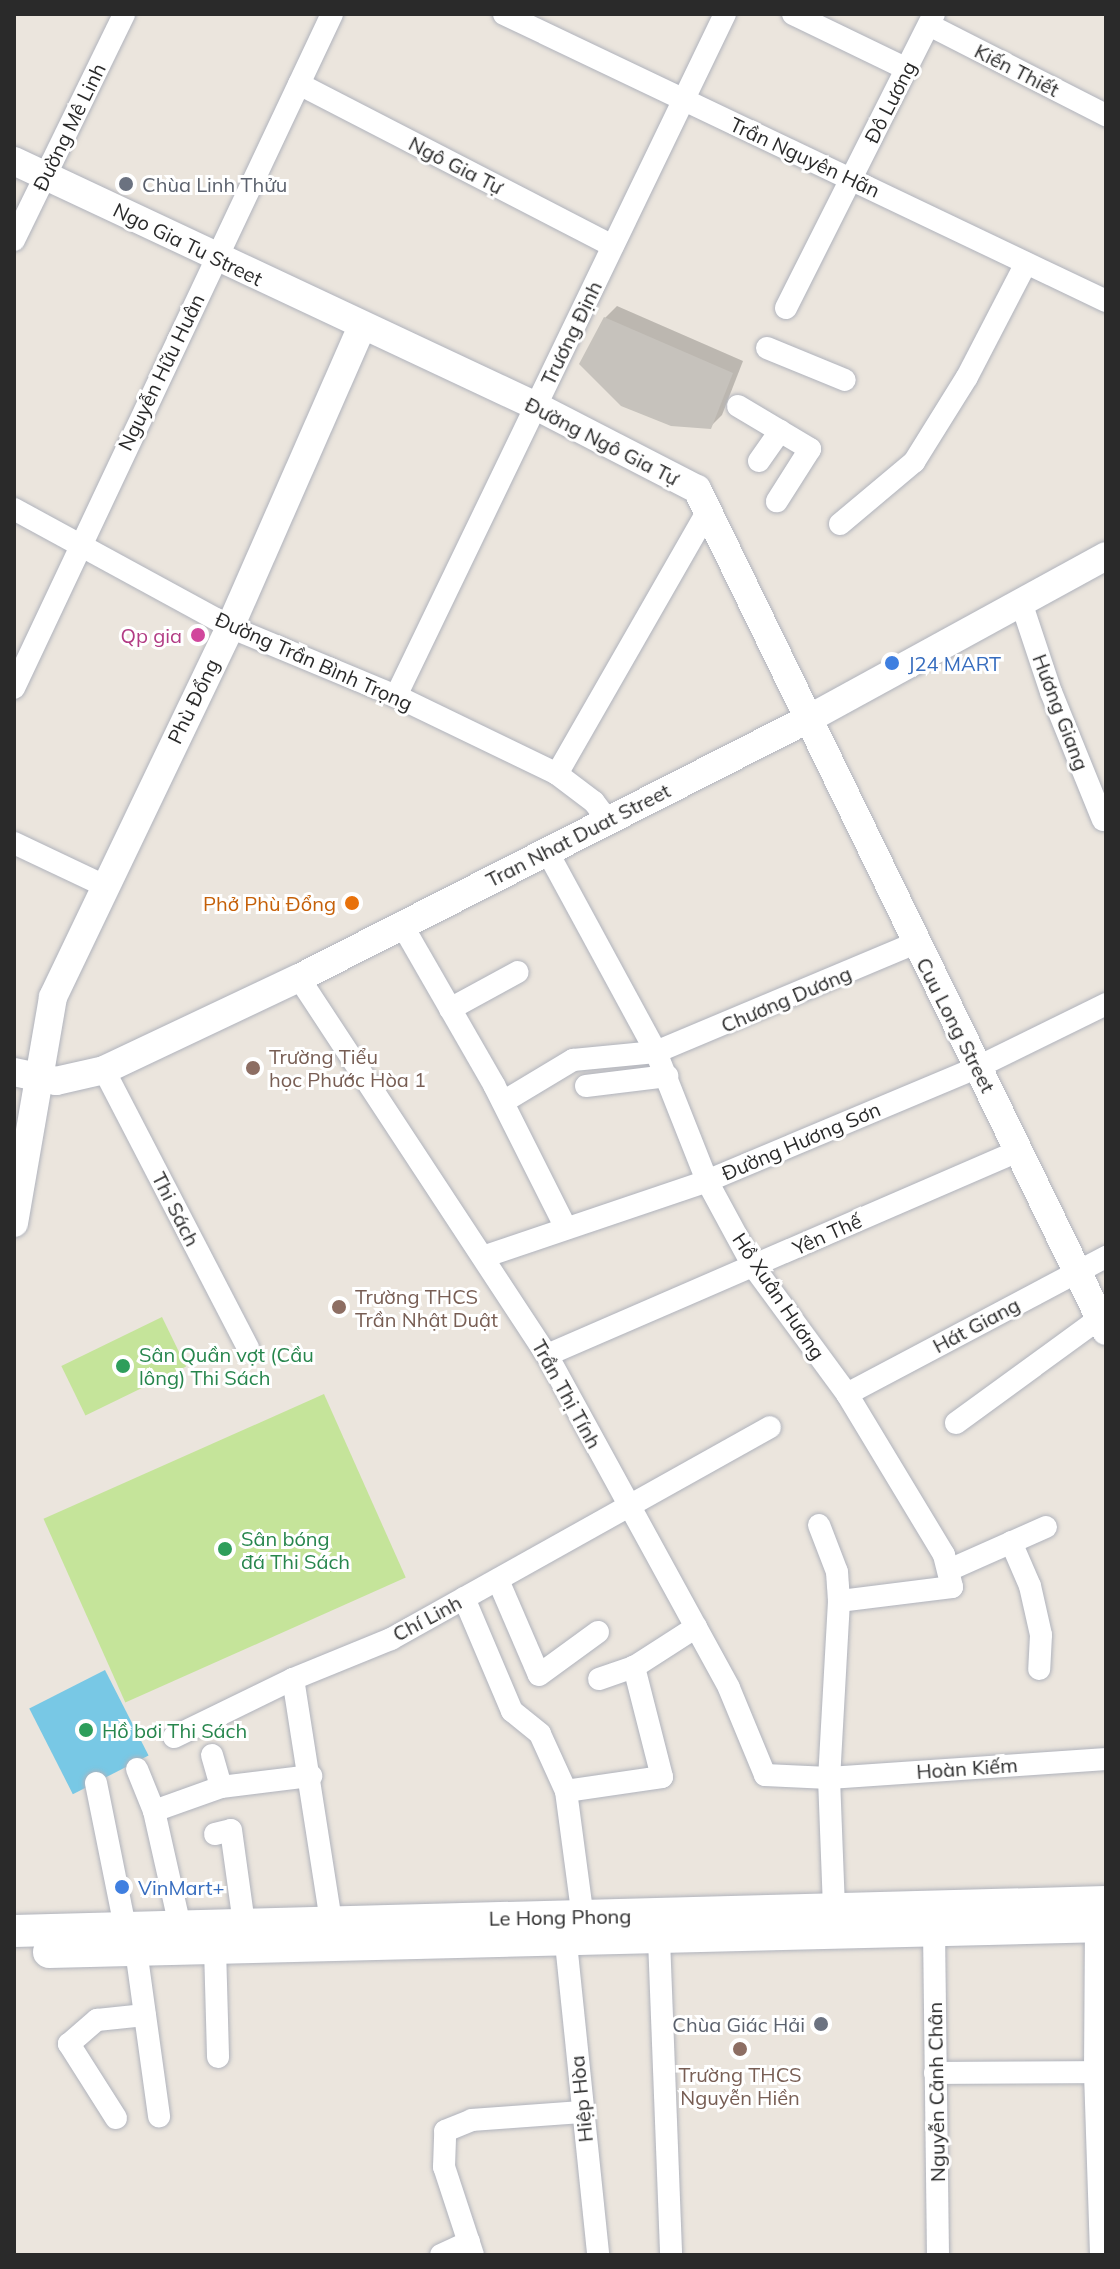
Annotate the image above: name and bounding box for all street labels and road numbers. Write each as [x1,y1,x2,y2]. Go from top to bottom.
street label: Kiến Thiết [971,38,1063,102]
street label: Đô Lương [859,57,921,147]
street label: Đường Mê Linh [28,59,110,195]
street label: Trần Nguyên Hãn [726,112,884,202]
street label: Ngô Gia Tự [405,131,507,199]
street label: Ngo Gia Tu Street [110,198,266,290]
street label: Trương Định [535,277,607,389]
street label: Nguyễn Hữu Huân [113,290,209,454]
street label: Đường Ngô Gia Tự [521,392,683,490]
street label: Đường Trần Bình Trọng [212,607,416,715]
street label: Hương Giang [1028,651,1094,773]
street label: Phù Đổng [162,655,224,747]
street label: Tran Nhat Duat Street [482,778,674,892]
street label: Cuu Long Street [912,953,1000,1097]
street label: Chương Dương [717,961,855,1037]
street label: Đường Hương Sơn [718,1097,884,1185]
street label: Thi Sách [147,1168,205,1250]
street label: Yên Thế [789,1208,865,1260]
street label: Hồ Xuân Hương [728,1228,830,1364]
street label: Hát Giang [929,1292,1023,1358]
street label: Trần Thị Tính [527,1335,607,1453]
street label: Chí Linh [388,1590,466,1646]
street label: Hoàn Kiếm [916,1752,1018,1784]
street label: Le Hong Phong [489,1904,631,1930]
street label: Nguyễn Cảnh Chân [922,2002,950,2182]
street label: Hiệp Hòa [565,2055,597,2143]

